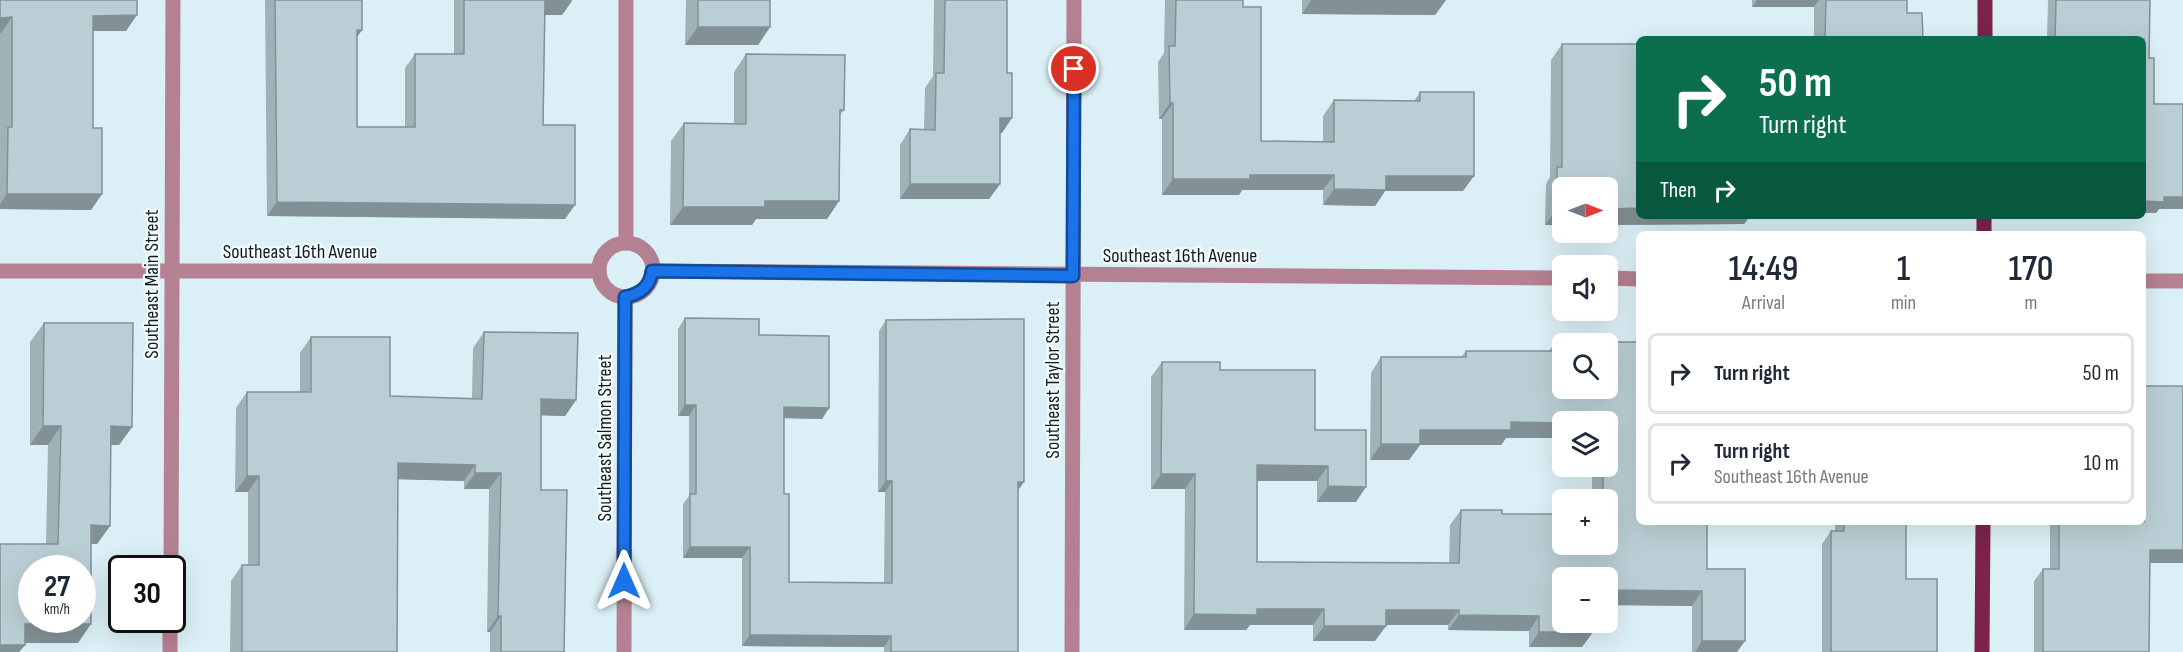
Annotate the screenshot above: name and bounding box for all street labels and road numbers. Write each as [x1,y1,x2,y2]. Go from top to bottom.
street label: Southeast Main Street [140,209,164,359]
street label: Southeast 16th Avenue [223,240,377,264]
street label: Southeast 16th Avenue [1103,244,1257,268]
street label: Southeast Taylor Street [1041,301,1065,459]
street label: Southeast Salmon Street [593,354,617,522]

